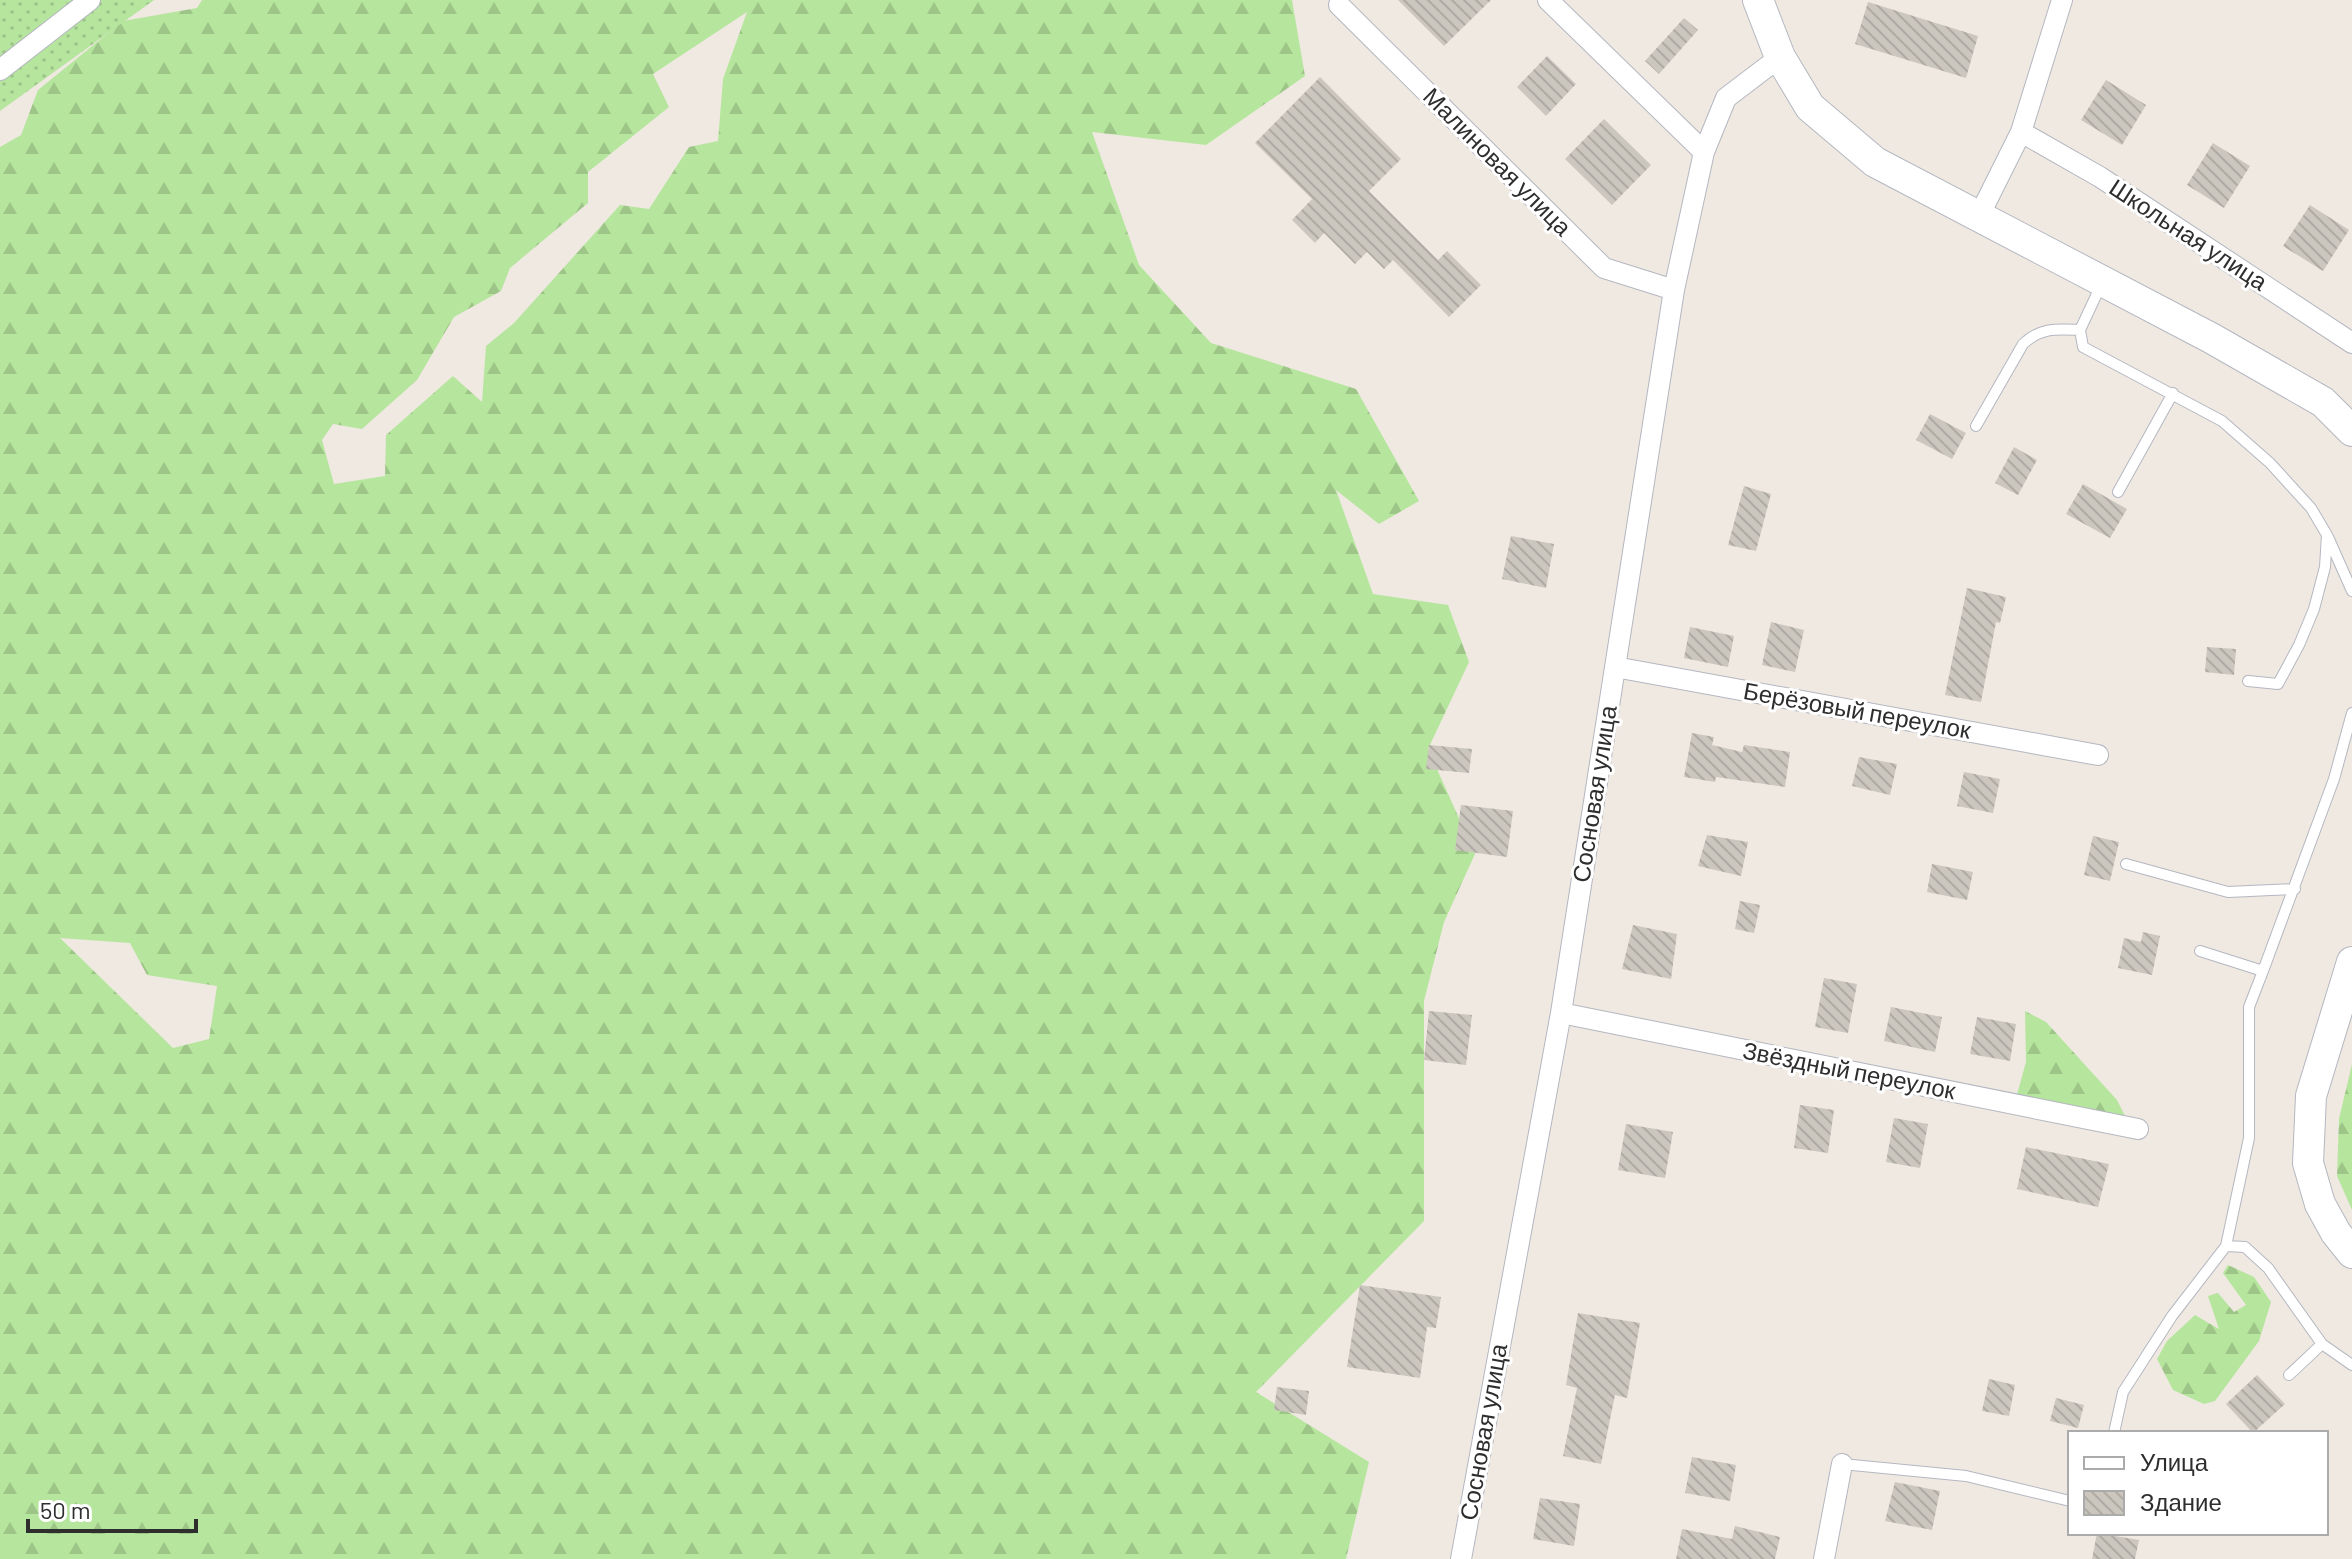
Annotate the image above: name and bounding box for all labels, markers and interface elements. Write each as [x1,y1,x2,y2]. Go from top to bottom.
street label: Малиновая улица [1418,81,1578,241]
street label: Школьная улица [2104,172,2274,296]
street label: Берёзовый переулок [1741,675,1974,744]
street label: Сосновая улица [1565,703,1622,884]
street label: Звёздный переулок [1740,1035,1959,1104]
street label: Сосновая улица [1453,1341,1512,1522]
legend [2068,1431,2328,1535]
text: Улица [2140,1447,2209,1476]
scale bar [28,1483,196,1533]
text: Здание [2140,1487,2222,1516]
text: 50 m [40,1495,91,1524]

